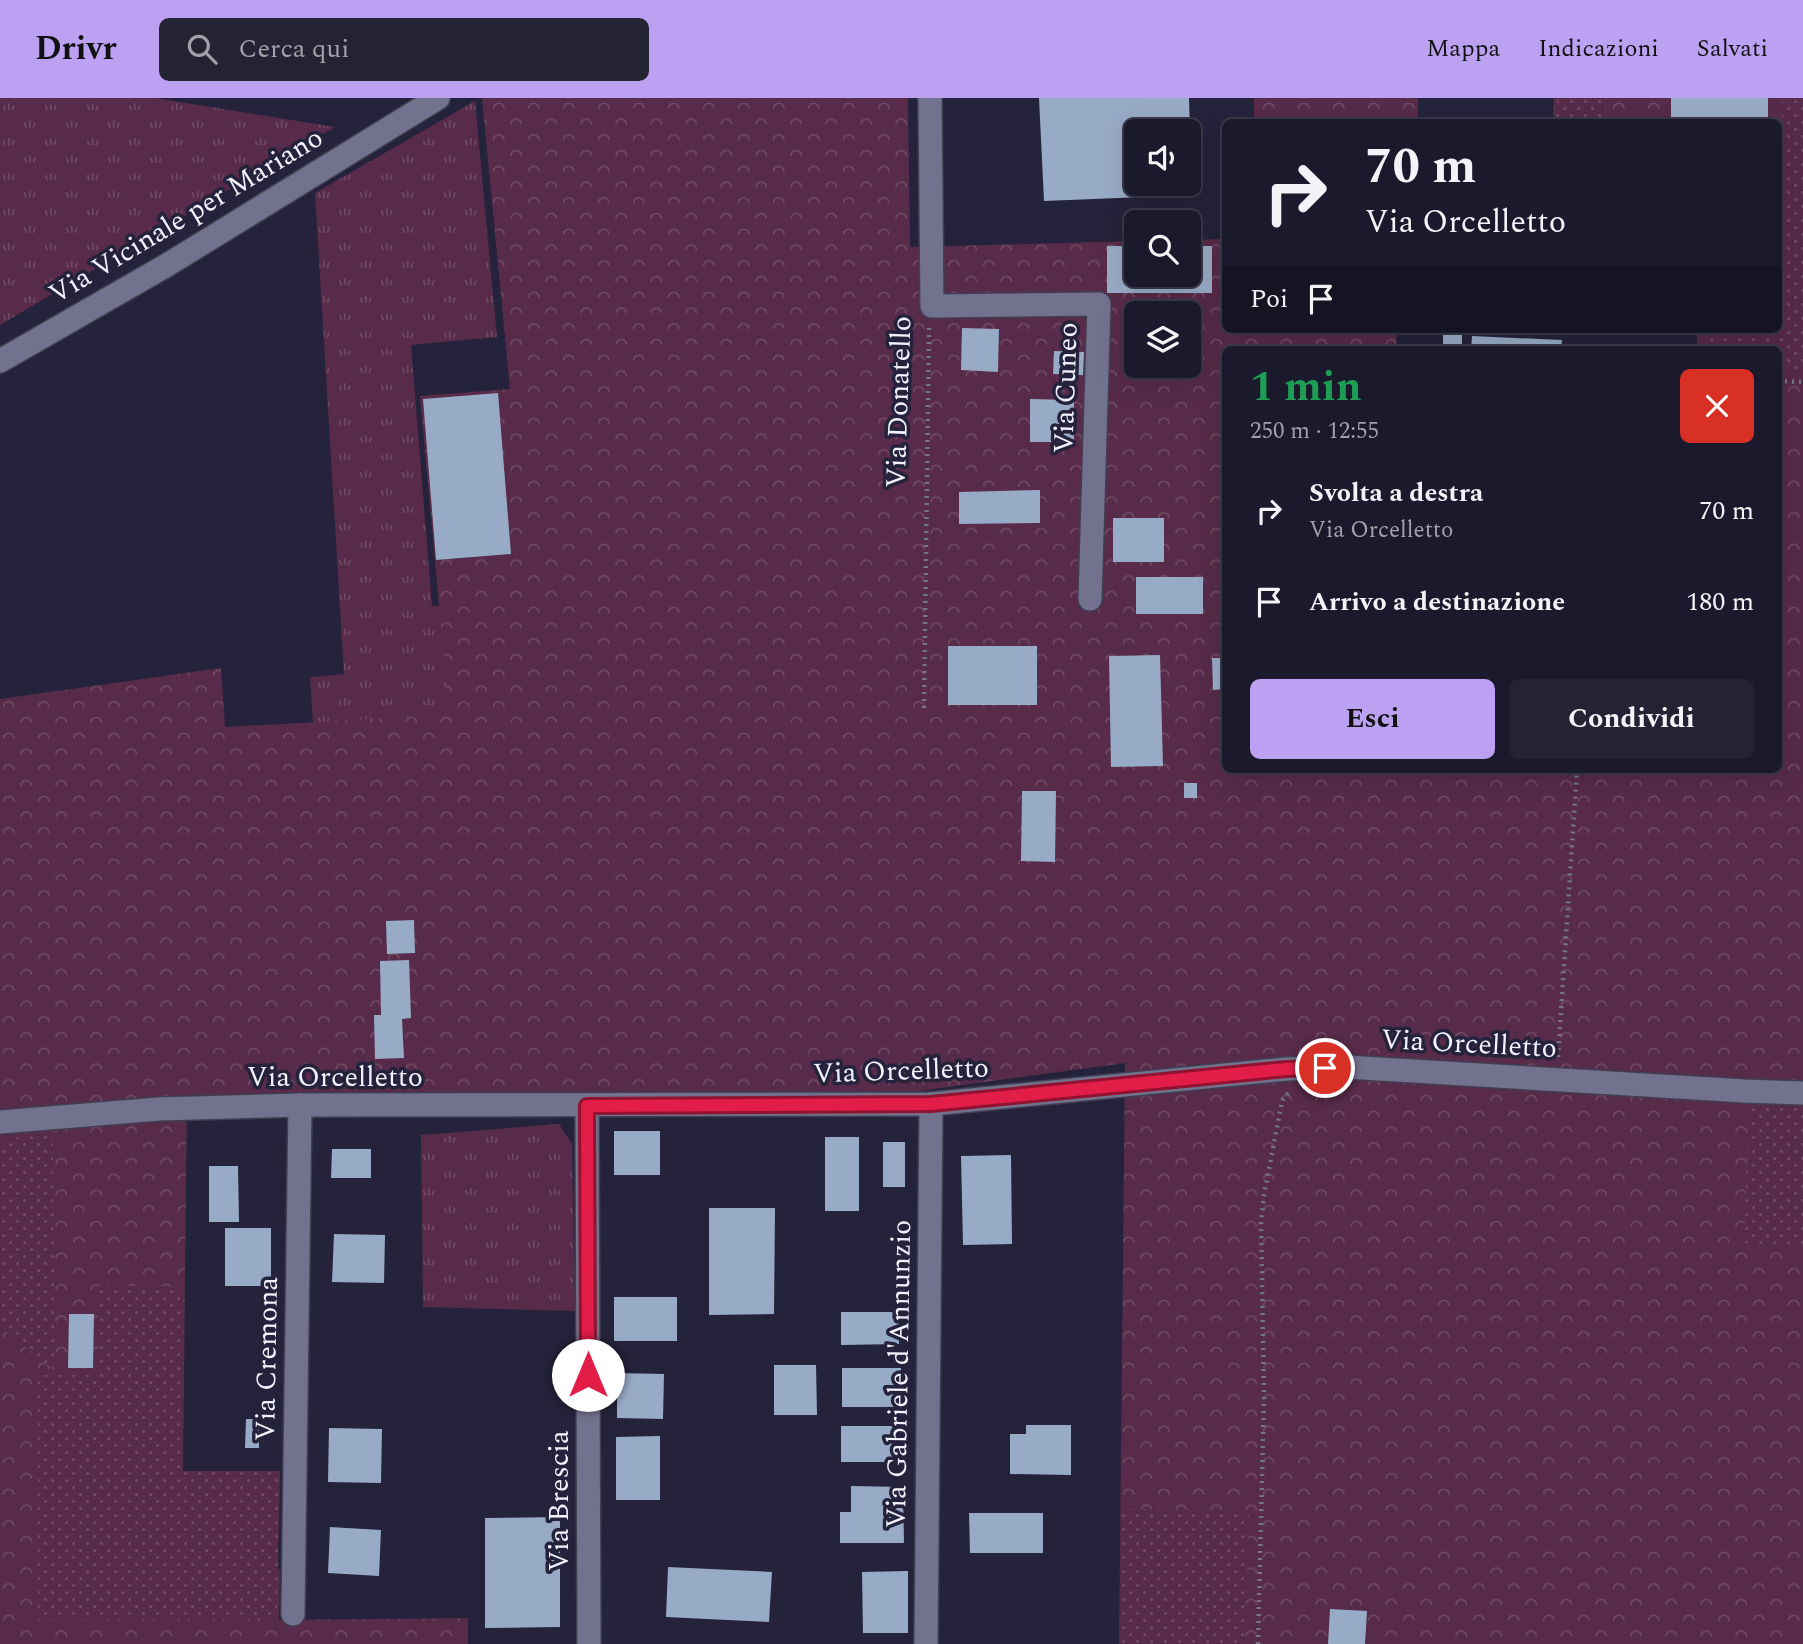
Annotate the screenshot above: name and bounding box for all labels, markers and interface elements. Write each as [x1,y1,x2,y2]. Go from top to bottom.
search box [159,18,649,81]
text: Drivr [35,24,117,74]
text: Cerca qui [239,29,349,69]
icon: search [183,30,221,68]
text: Mappa [1426,31,1500,67]
text: Indicazioni [1538,31,1659,67]
text: Salvati [1697,31,1768,67]
street label: Via Vicinale per Mariano [41,117,331,315]
map controls [1124,119,1201,378]
button: sound [1124,119,1201,196]
text: 70 m [1365,130,1476,205]
icon: right [1250,147,1341,238]
text: Via Orcelletto [1365,198,1566,247]
button: search [1124,210,1201,287]
text: Poi [1250,279,1288,319]
icon: arrive [1302,280,1340,318]
button: layers [1124,301,1201,378]
street label: Via Donatello [875,315,923,489]
street label: Via Cuneo [1042,322,1090,454]
text: 1 min [1250,356,1362,419]
button: close [1680,369,1754,443]
text: 250 m · 12:55 [1250,414,1379,449]
text: Svolta a destra [1309,473,1483,513]
text: 70 m [1699,491,1754,531]
icon: right [1250,492,1288,530]
text: Via Orcelletto [1309,513,1453,548]
text: Arrivo a destinazione [1309,582,1565,622]
text: 180 m [1686,582,1754,622]
icon: arrive [1250,583,1288,621]
button: Esci [1250,679,1495,759]
button: Condividi [1509,679,1754,759]
street label: Via Orcelletto [1380,1018,1558,1070]
pin [1295,1038,1355,1098]
street label: Via Orcelletto [812,1046,990,1096]
icon: arrive [1306,1049,1344,1087]
street label: Via Orcelletto [247,1056,423,1099]
street label: Via Gabriele d'Annunzio [875,1219,923,1529]
street label: Via Cremona [244,1276,290,1441]
position arrow [551,1338,625,1412]
street label: Via Brescia [538,1430,581,1572]

